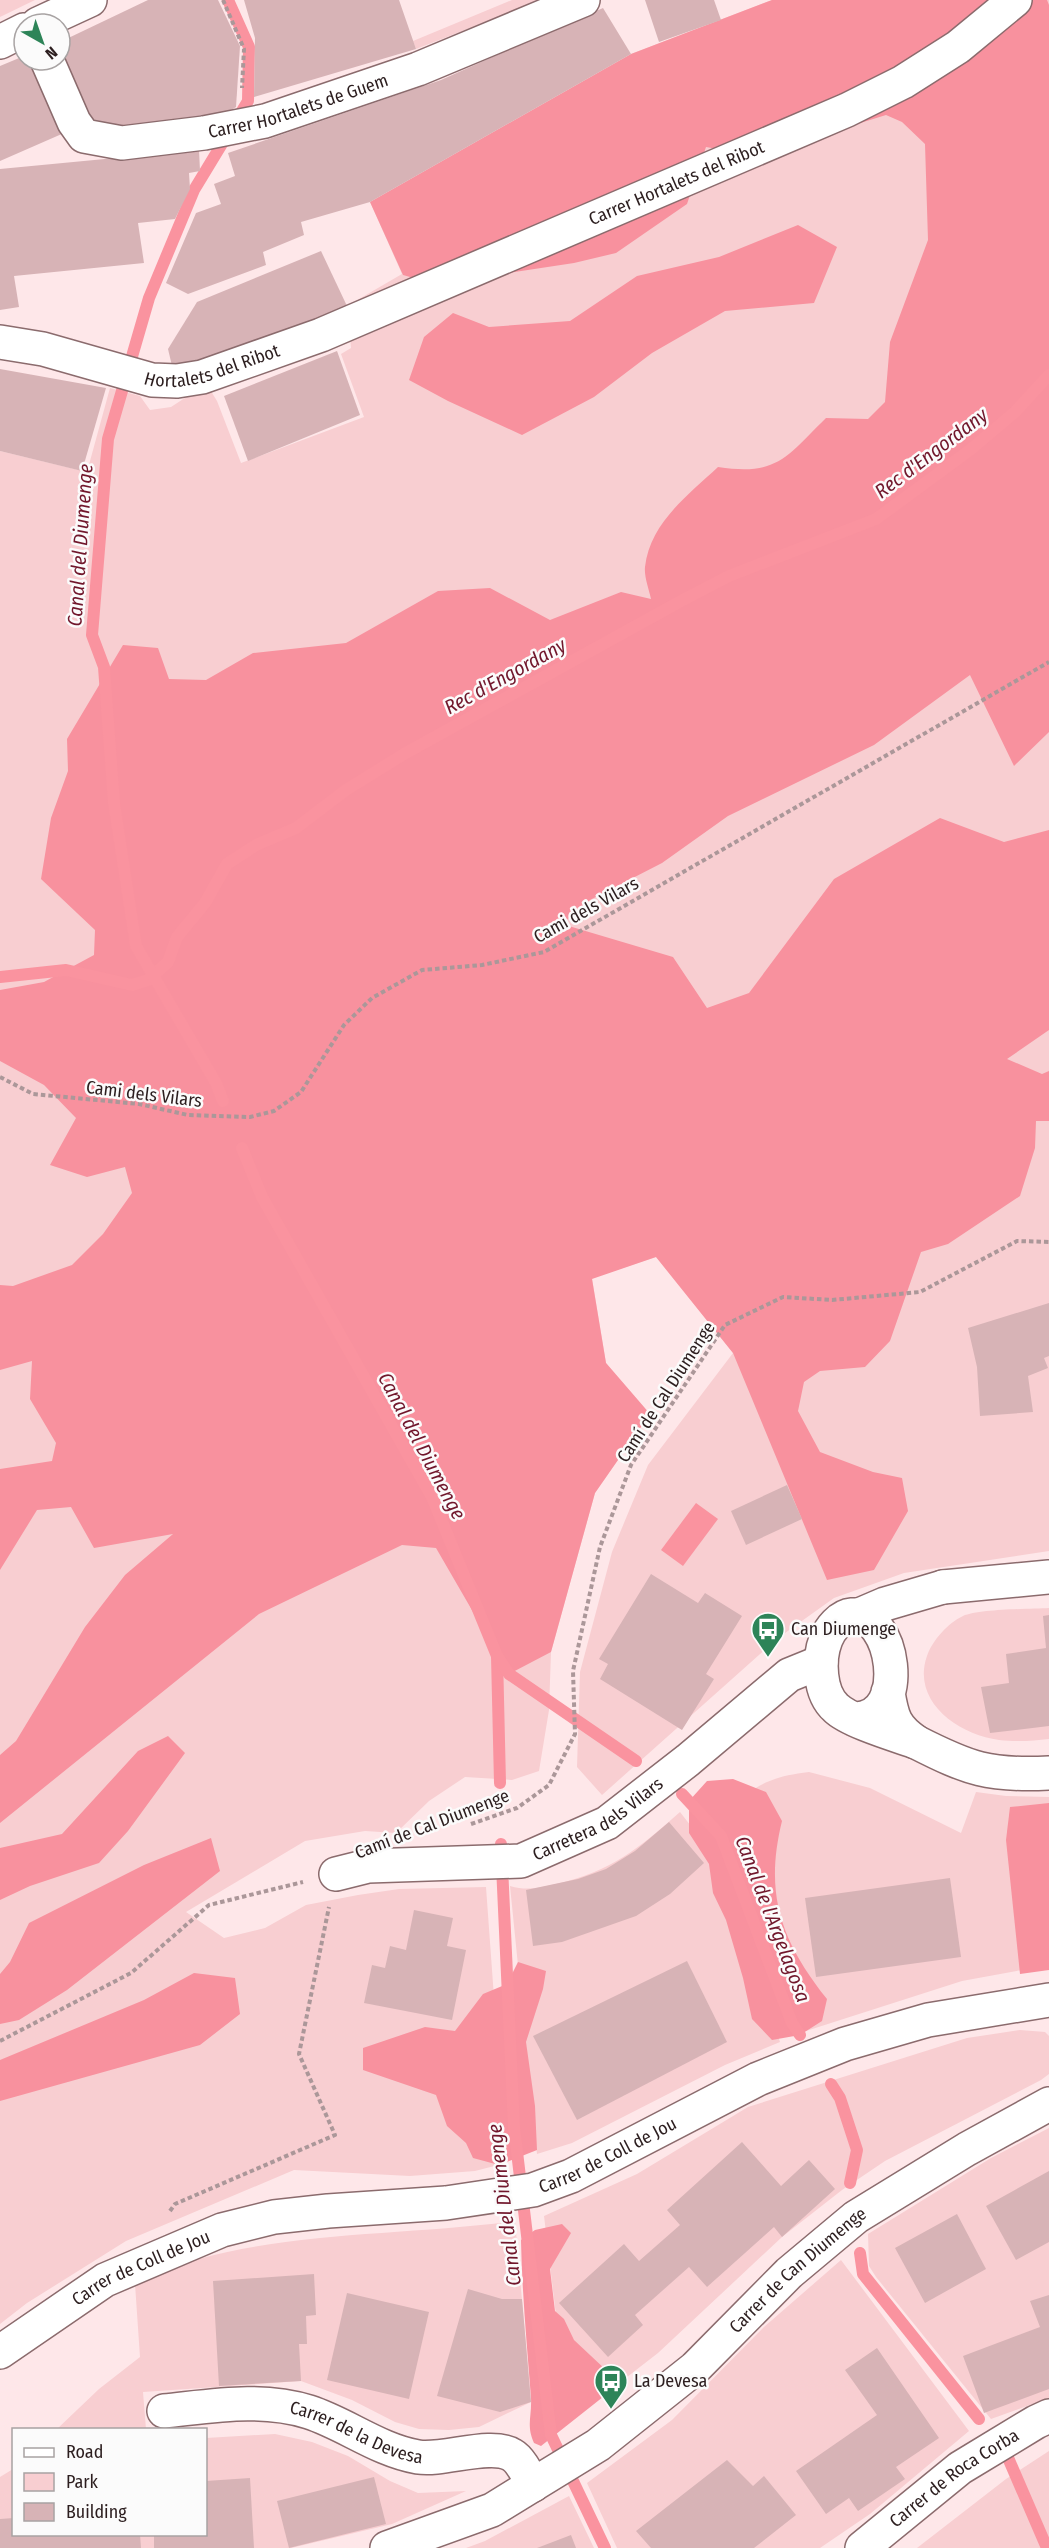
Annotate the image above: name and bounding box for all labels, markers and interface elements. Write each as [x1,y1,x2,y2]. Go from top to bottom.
north arrow [12,12,72,72]
text: N [42,43,61,63]
street label: Carrer Hortalets de Guem [206,69,391,143]
street label: Carrer Hortalets del Ribot [585,136,768,230]
street label: Hortalets del Ribot [142,339,283,392]
water label: Rec d'Engordany [870,402,993,503]
water label: Canal del Diumenge [62,462,98,627]
water label: Rec d'Engordany [440,632,571,719]
street label: Cami dels Vilars [530,872,643,948]
street label: Cami dels Vilars [85,1076,203,1112]
street label: Camí de Cal Diumenge [612,1317,720,1467]
water label: Canal del Diumenge [373,1368,471,1524]
bus stop icon: Can Diumenge [750,1611,786,1658]
place label: Can Diumenge [791,1618,896,1640]
street label: Carretera dels Vilars [529,1772,668,1865]
street label: Camí de Cal Diumenge [352,1784,512,1864]
water label: Canal de l'Argelagosa [730,1833,816,2005]
street label: Carrer de Coll de Jou [536,2112,680,2198]
water label: Canal del Diumenge [482,2122,526,2287]
street label: Carrer de Can Diumenge [725,2202,870,2338]
street label: Carrer de Coll de Jou [68,2225,213,2310]
bus stop icon: La Devesa [593,2363,629,2410]
place label: La Devesa [634,2370,708,2392]
street label: Carrer de la Devesa [288,2396,424,2469]
street label: Carrer de Roca Corba [885,2424,1023,2532]
legend [12,2428,207,2536]
text: Road [66,2441,103,2463]
text: Park [66,2471,99,2493]
text: Building [66,2501,127,2523]

